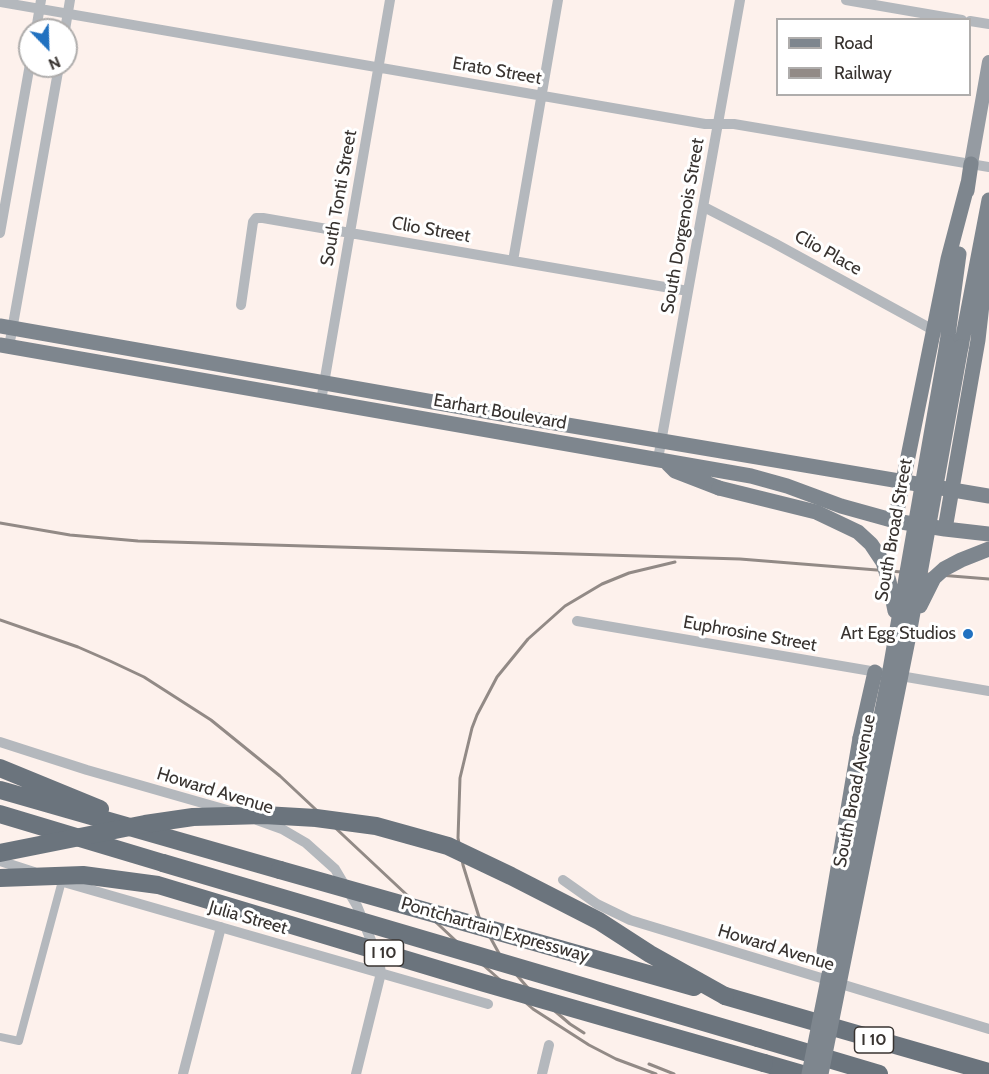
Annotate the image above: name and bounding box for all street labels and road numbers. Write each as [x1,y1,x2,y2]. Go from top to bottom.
street label: Erato Street [451,53,543,89]
street label: South Tonti Street [316,128,362,268]
street label: South Dorgenois Street [657,137,709,315]
street label: Clio Street [390,212,472,248]
street label: Clio Place [791,226,865,280]
street label: Earhart Boulevard [432,390,568,434]
street label: South Broad Street [871,457,917,603]
street label: Euphrosine Street [682,612,818,656]
street label: South Broad Avenue [830,713,880,869]
street label: Howard Avenue [154,763,276,819]
street label: Pontchartrain Expressway [398,893,592,967]
street label: Julia Street [206,896,290,940]
street label: Howard Avenue [715,920,837,976]
road number: I 10 [364,940,404,966]
road number: I 10 [854,1027,894,1053]

